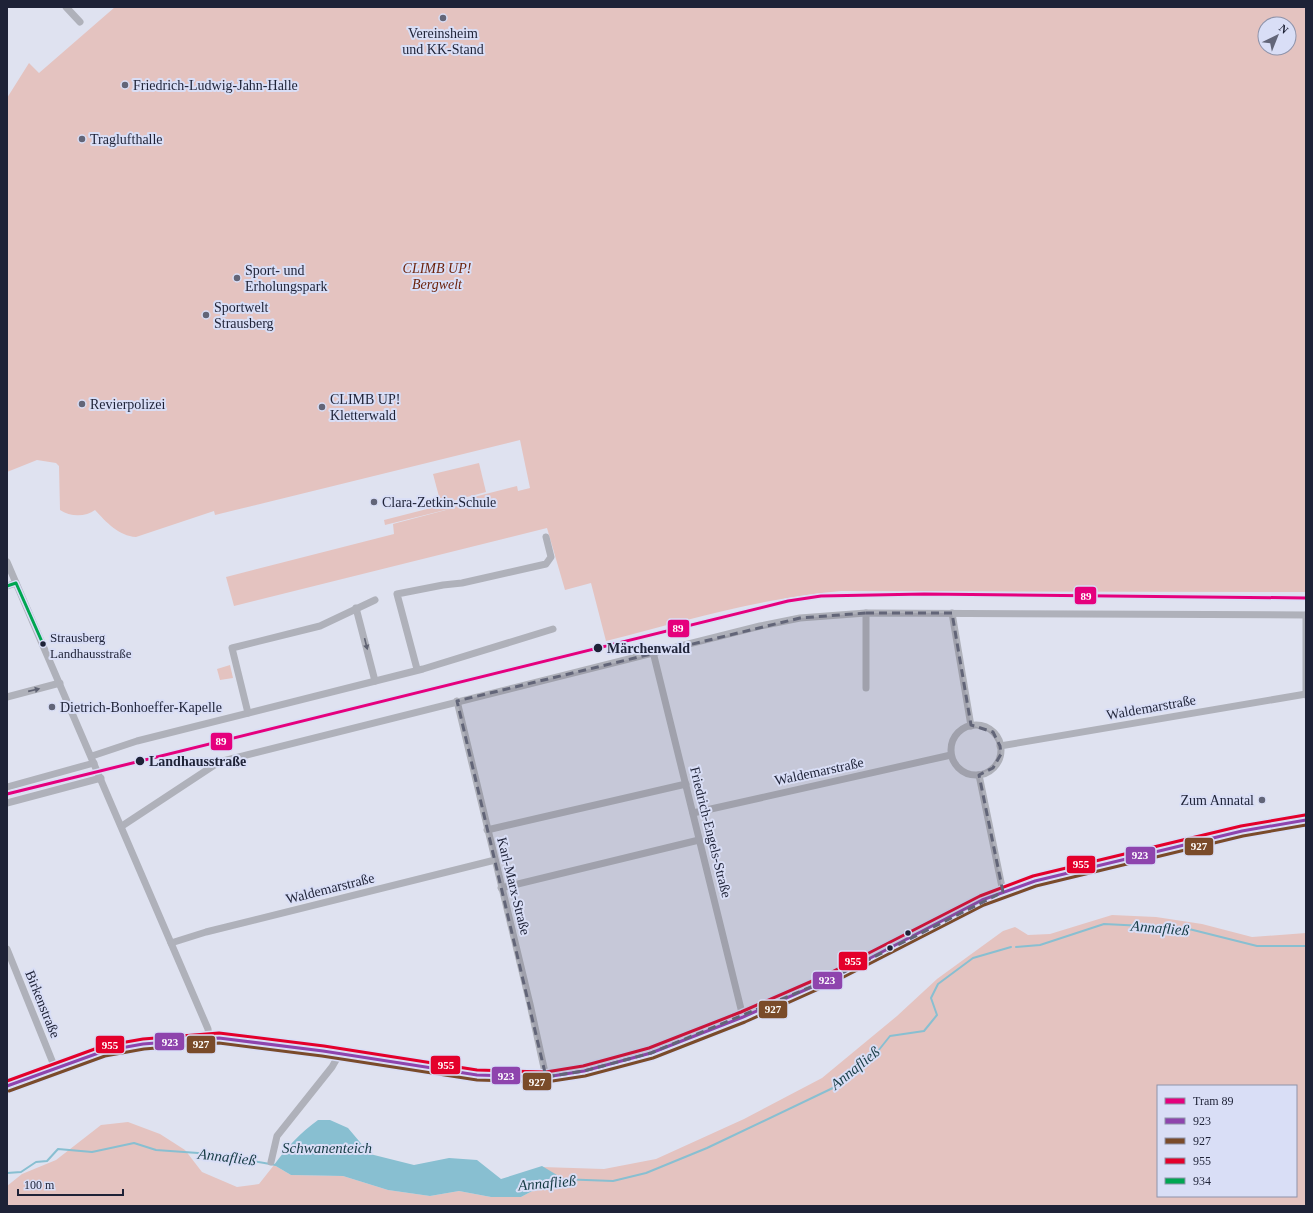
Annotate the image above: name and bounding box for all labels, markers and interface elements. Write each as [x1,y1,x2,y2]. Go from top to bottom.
marker: Vereinsheim und KK-Stand [438,13,448,23]
north arrow [1257,16,1297,56]
text: N [1277,22,1291,36]
place label: Vereinsheim und KK-Stand [402,26,484,57]
place label: Friedrich-Ludwig-Jahn-Halle [133,78,298,93]
marker: Friedrich-Ludwig-Jahn-Halle [120,80,130,90]
place label: Traglufthalle [90,132,163,147]
marker: Traglufthalle [77,134,87,144]
park label: CLIMB UP! Bergwelt [403,261,472,292]
place label: Sport- und Erholungspark [245,263,327,294]
marker: Sport- und Erholungspark [232,273,242,283]
place label: Sportwelt Strausberg [214,300,274,331]
marker: Sportwelt Strausberg [201,310,211,320]
place label: CLIMB UP! Kletterwald [330,392,400,423]
place label: Revierpolizei [90,397,166,412]
marker: Revierpolizei [77,399,87,409]
marker: CLIMB UP! Kletterwald [317,402,327,412]
place label: Clara-Zetkin-Schule [382,495,496,510]
marker: Clara-Zetkin-Schule [369,497,379,507]
line badge: 89 [1074,586,1097,605]
text: 89 [1081,590,1092,602]
line badge: 89 [667,619,690,638]
text: 89 [673,622,684,634]
place label: Strausberg Landhausstraße [50,630,132,661]
one-way arrow [363,638,369,650]
marker: Strausberg Landhausstraße [38,639,48,649]
place label: Märchenwald [607,641,690,656]
marker: Märchenwald [592,642,604,654]
one-way arrow [27,687,40,693]
street label: Waldemarstraße [1105,692,1197,723]
place label: Dietrich-Bonhoeffer-Kapelle [60,700,222,715]
marker: Dietrich-Bonhoeffer-Kapelle [47,702,57,712]
line badge: 89 [210,732,233,751]
text: 89 [216,735,227,747]
place label: Landhausstraße [149,754,246,769]
marker: Landhausstraße [134,755,146,767]
street label: Waldemarstraße [773,755,865,788]
street label: Friedrich-Engels-Straße [687,765,734,899]
place label: Zum Annatal [1181,793,1254,808]
marker: Zum Annatal [1257,795,1267,805]
street label: Karl-Marx-Straße [494,836,533,937]
line badge: 927 [1184,837,1214,856]
text: 927 [1191,840,1208,852]
line badge: 923 [1125,846,1156,865]
text: 923 [1132,849,1149,861]
line badge: 955 [1066,855,1096,874]
text: 955 [1073,858,1090,870]
street label: Waldemarstraße [284,870,376,907]
water label: Annafließ [1129,917,1190,939]
unlabelled marker [903,928,913,938]
unlabelled marker [885,943,895,953]
line badge: 955 [838,951,868,971]
text: 955 [845,955,862,967]
street label: Birkenstraße [22,968,63,1040]
line badge: 923 [812,971,843,990]
text: 923 [819,974,836,986]
line badge: 927 [758,1000,788,1019]
text: 927 [765,1003,782,1015]
line badge: 923 [154,1032,185,1051]
line badge: 955 [95,1035,125,1054]
line badge: 927 [186,1035,216,1054]
text: 923 [162,1036,179,1048]
text: 927 [193,1038,210,1050]
text: 955 [102,1039,119,1051]
water label: Annafließ [827,1043,883,1093]
line badge: 955 [430,1055,461,1075]
text: 955 [438,1059,455,1071]
line badge: 923 [491,1066,521,1085]
text: 923 [498,1070,515,1082]
line badge: 927 [522,1072,552,1091]
text: 927 [529,1076,546,1088]
legend [1157,1085,1297,1197]
text: Tram 89 [1193,1094,1234,1108]
text: 923 [1193,1114,1211,1128]
text: 927 [1193,1134,1211,1148]
water label: Schwanenteich [282,1140,372,1156]
water label: Annafließ [196,1145,257,1169]
text: 955 [1193,1154,1211,1168]
scale bar [18,1171,123,1197]
water label: Annafließ [516,1172,577,1194]
text: 934 [1193,1174,1211,1188]
text: 100 m [24,1178,55,1192]

